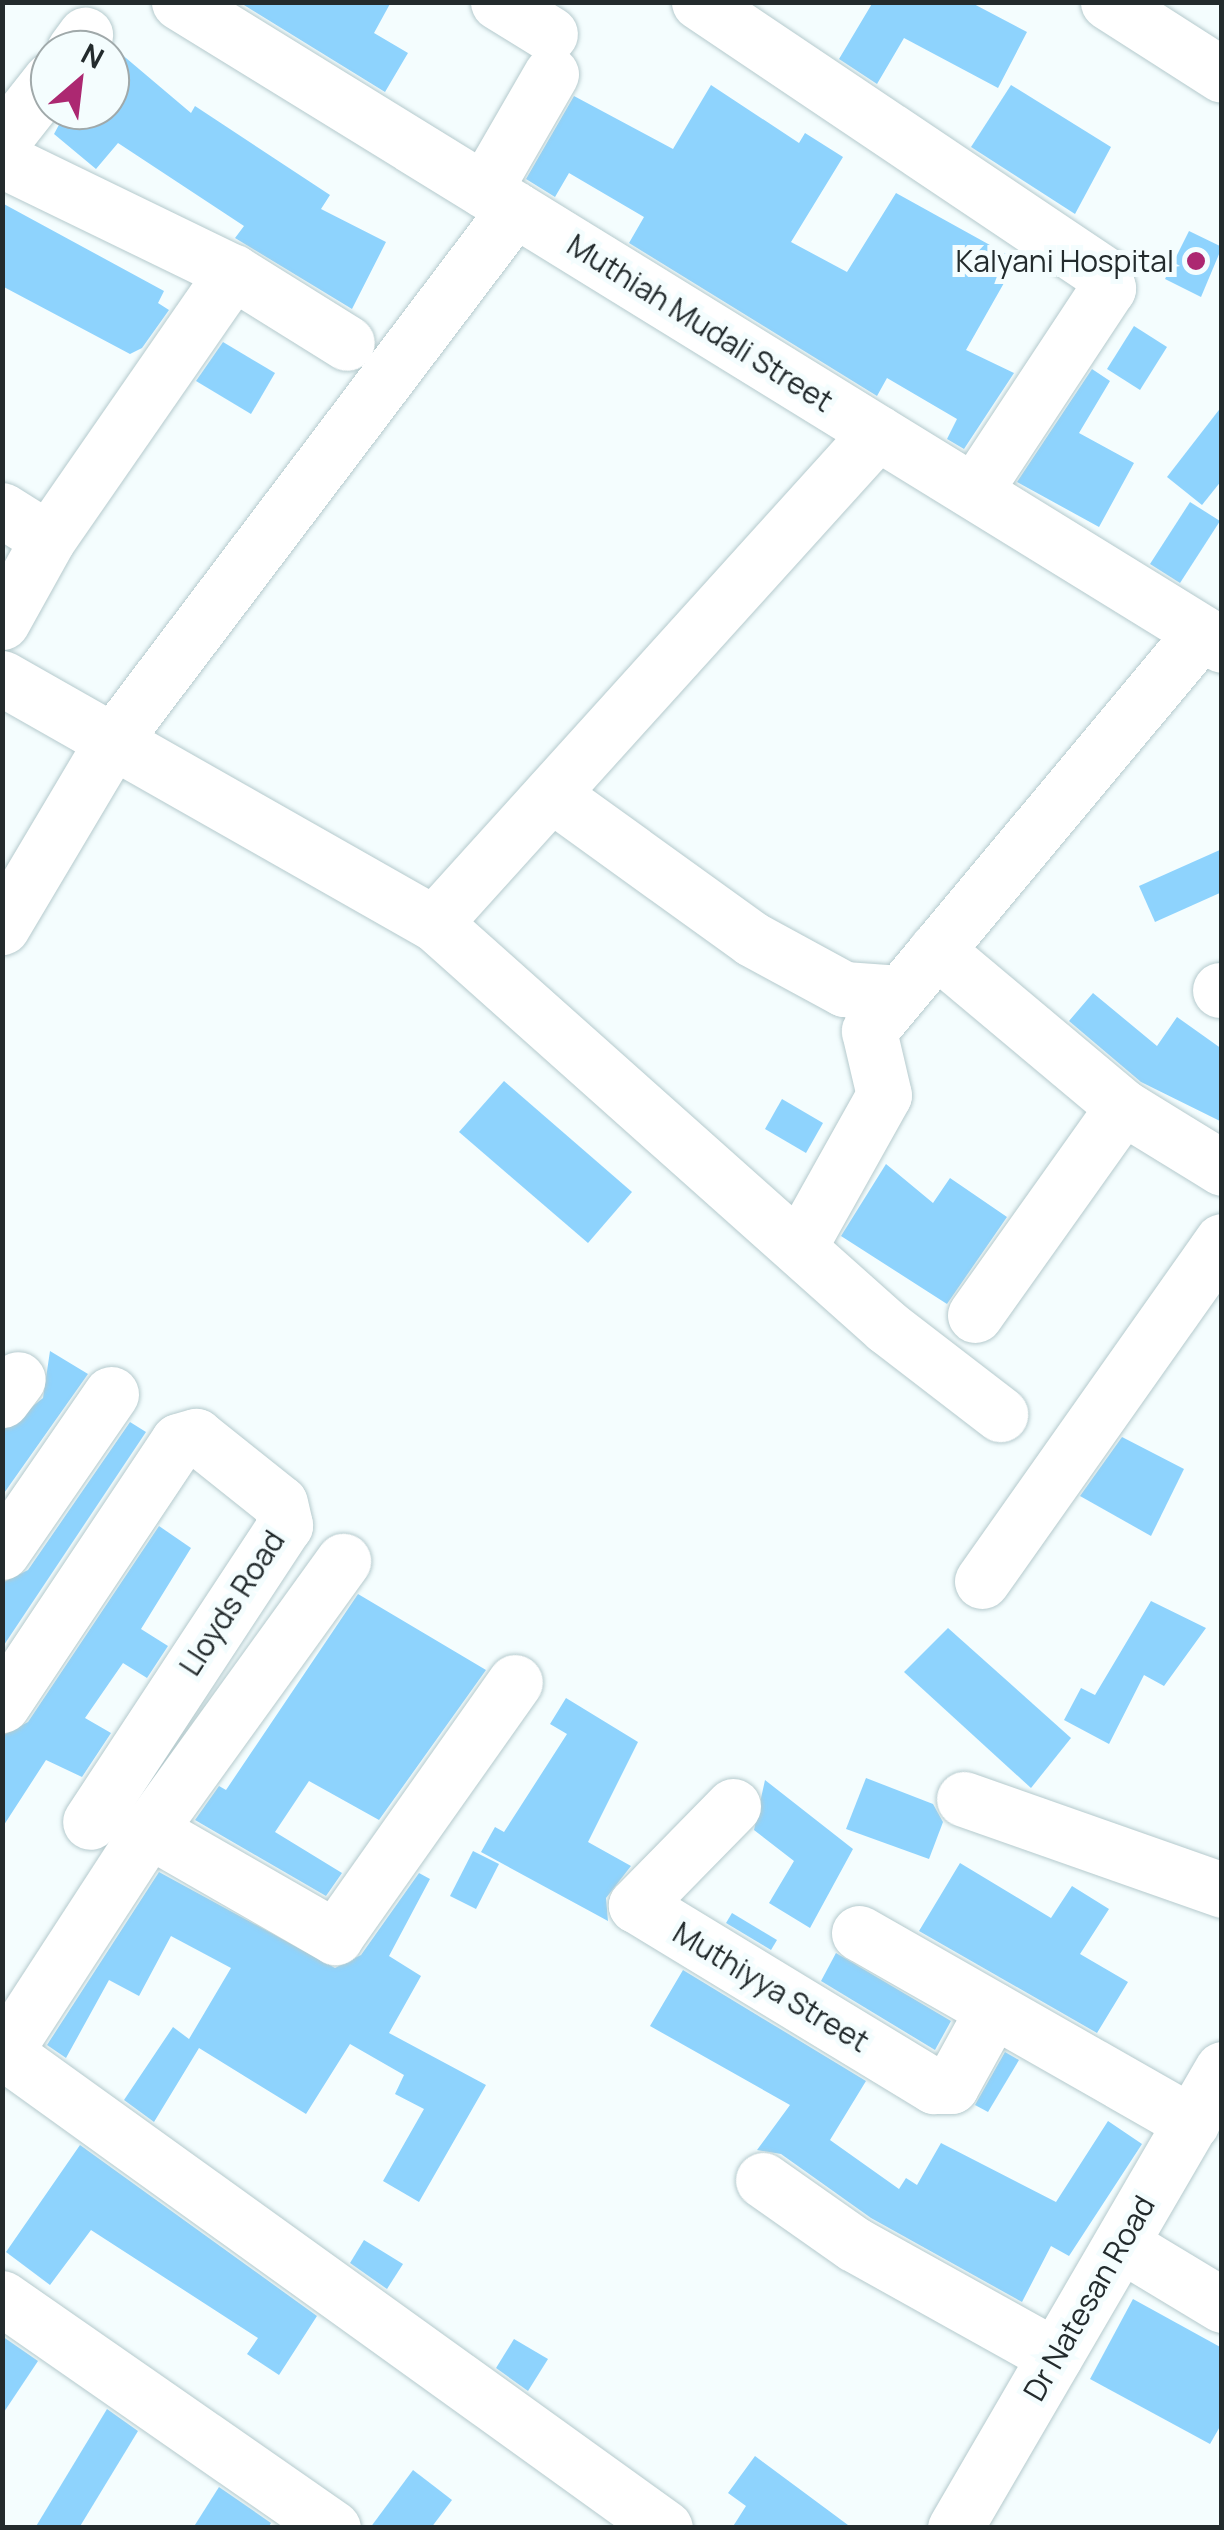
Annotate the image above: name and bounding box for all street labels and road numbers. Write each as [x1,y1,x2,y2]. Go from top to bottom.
street label: Muthiah Mudali Street [561,227,839,419]
street label: Lloyds Road [172,1524,292,1682]
street label: Muthiyya Street [667,1914,875,2060]
street label: Dr Natesan Road [1016,2189,1162,2407]

